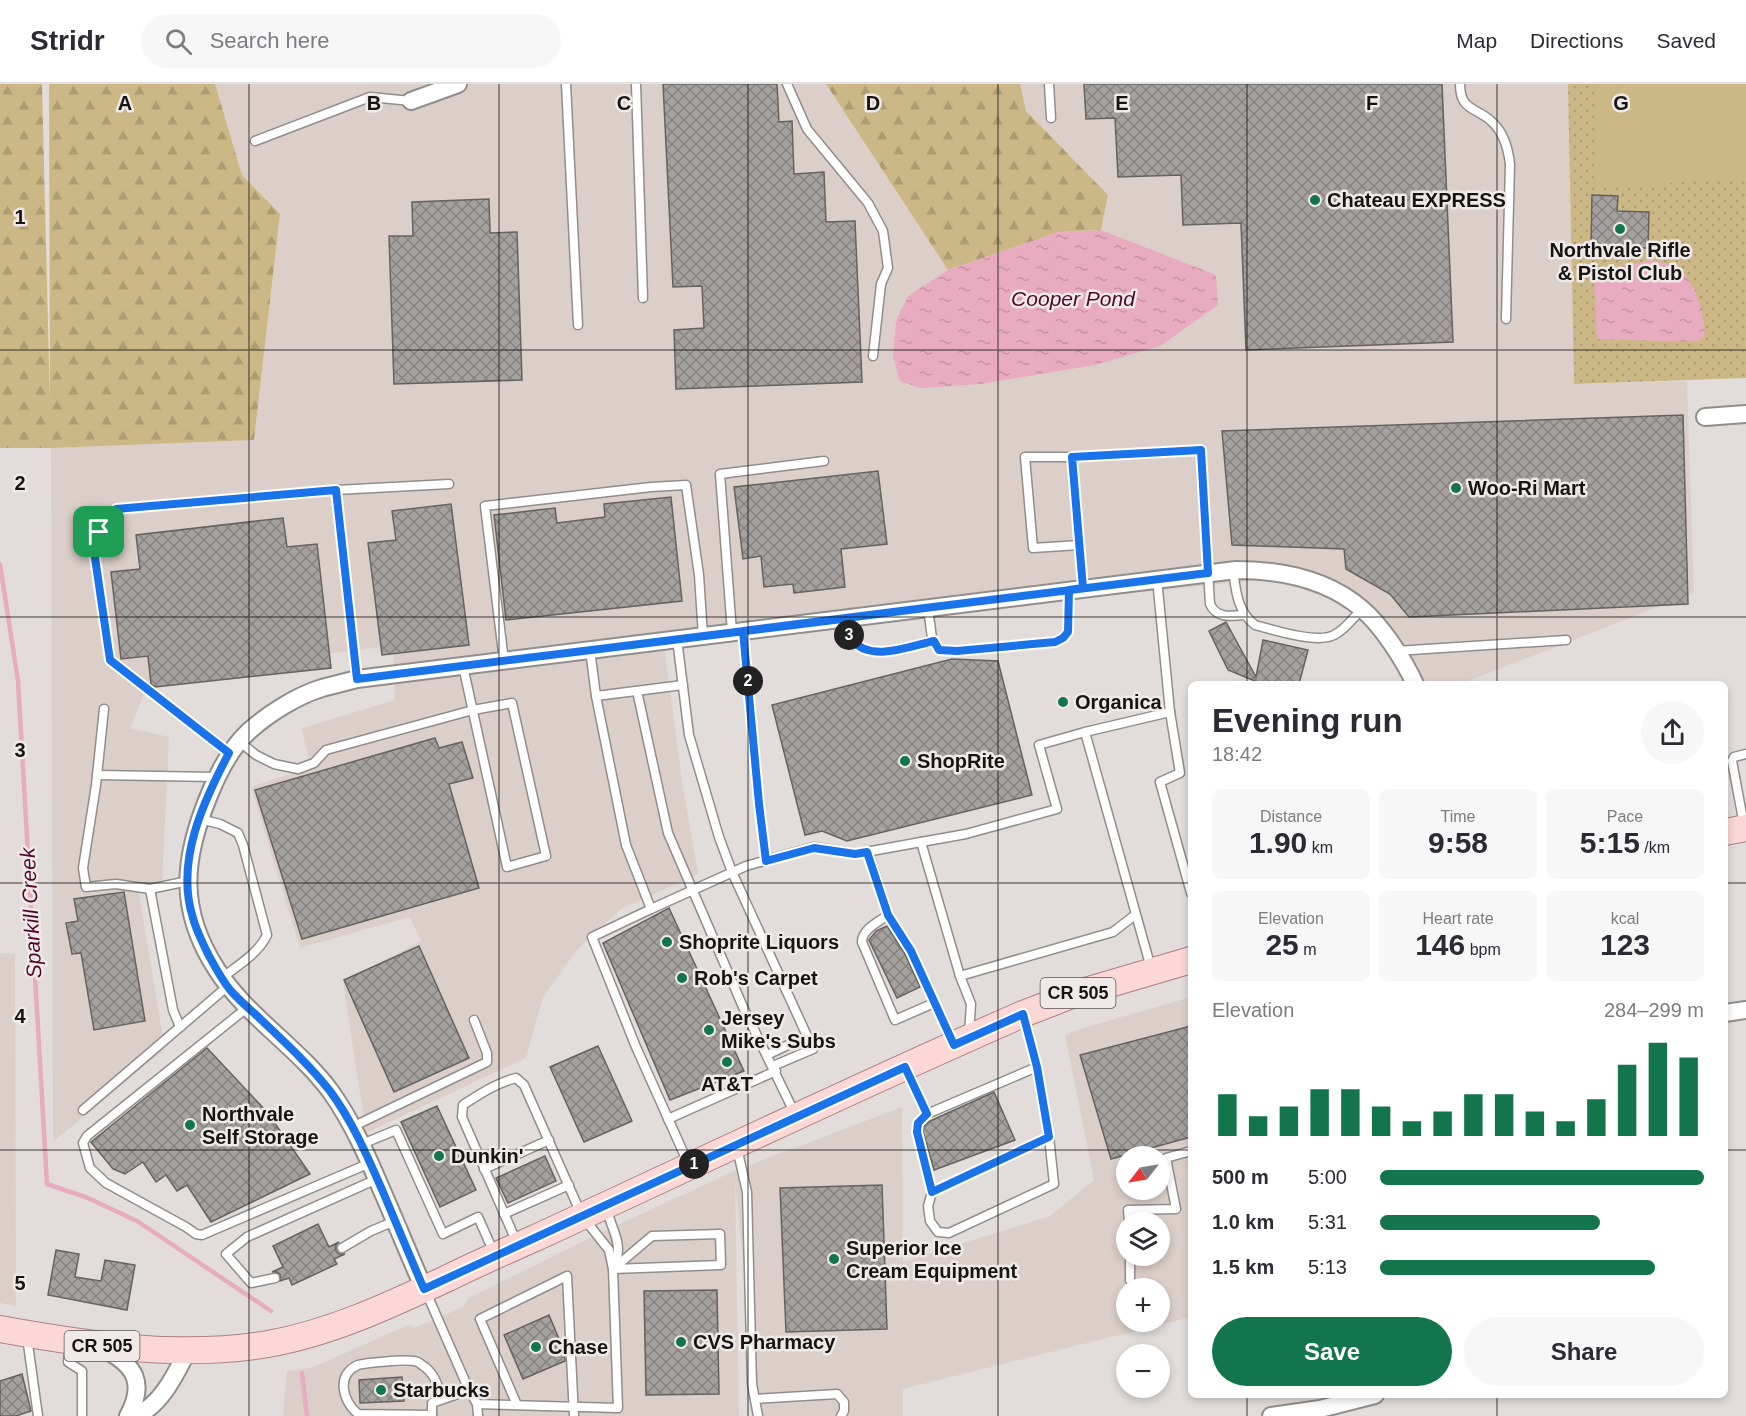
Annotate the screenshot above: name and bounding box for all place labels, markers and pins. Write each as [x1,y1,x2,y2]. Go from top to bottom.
place label: Chateau EXPRESS [1327,189,1506,211]
marker: Chateau EXPRESS [1308,193,1322,207]
marker: Northvale Rifle & Pistol Club [1613,222,1627,236]
place label: Northvale Rifle & Pistol Club [1549,239,1691,284]
place label: Woo-Ri Mart [1468,477,1586,499]
marker: Woo-Ri Mart [1449,481,1463,495]
pin [73,506,124,557]
pin: 3 [834,620,864,650]
pin: 2 [733,666,763,696]
place label: Organica [1075,691,1163,713]
marker: Organica [1056,695,1070,709]
place label: ShopRite [917,750,1005,772]
marker: ShopRite [898,754,912,768]
place label: Shoprite Liquors [679,931,839,953]
marker: Shoprite Liquors [660,935,674,949]
place label: Rob's Carpet [694,967,818,989]
marker: Rob's Carpet [675,971,689,985]
place label: Jersey Mike's Subs [721,1007,836,1052]
marker: Jersey Mike's Subs [702,1023,716,1037]
marker: AT&T [720,1055,734,1069]
place label: AT&T [701,1073,753,1095]
place label: Northvale Self Storage [202,1103,319,1148]
marker: Northvale Self Storage [183,1118,197,1132]
place label: Dunkin' [451,1145,524,1167]
marker: Dunkin' [432,1149,446,1163]
pin: 1 [679,1149,709,1179]
place label: Superior Ice Cream Equipment [846,1237,1017,1282]
marker: Superior Ice Cream Equipment [827,1252,841,1266]
place label: CVS Pharmacy [693,1331,836,1353]
marker: CVS Pharmacy [674,1335,688,1349]
place label: Chase [548,1336,608,1358]
marker: Chase [529,1340,543,1354]
place label: Starbucks [393,1379,490,1401]
marker: Starbucks [374,1383,388,1397]

